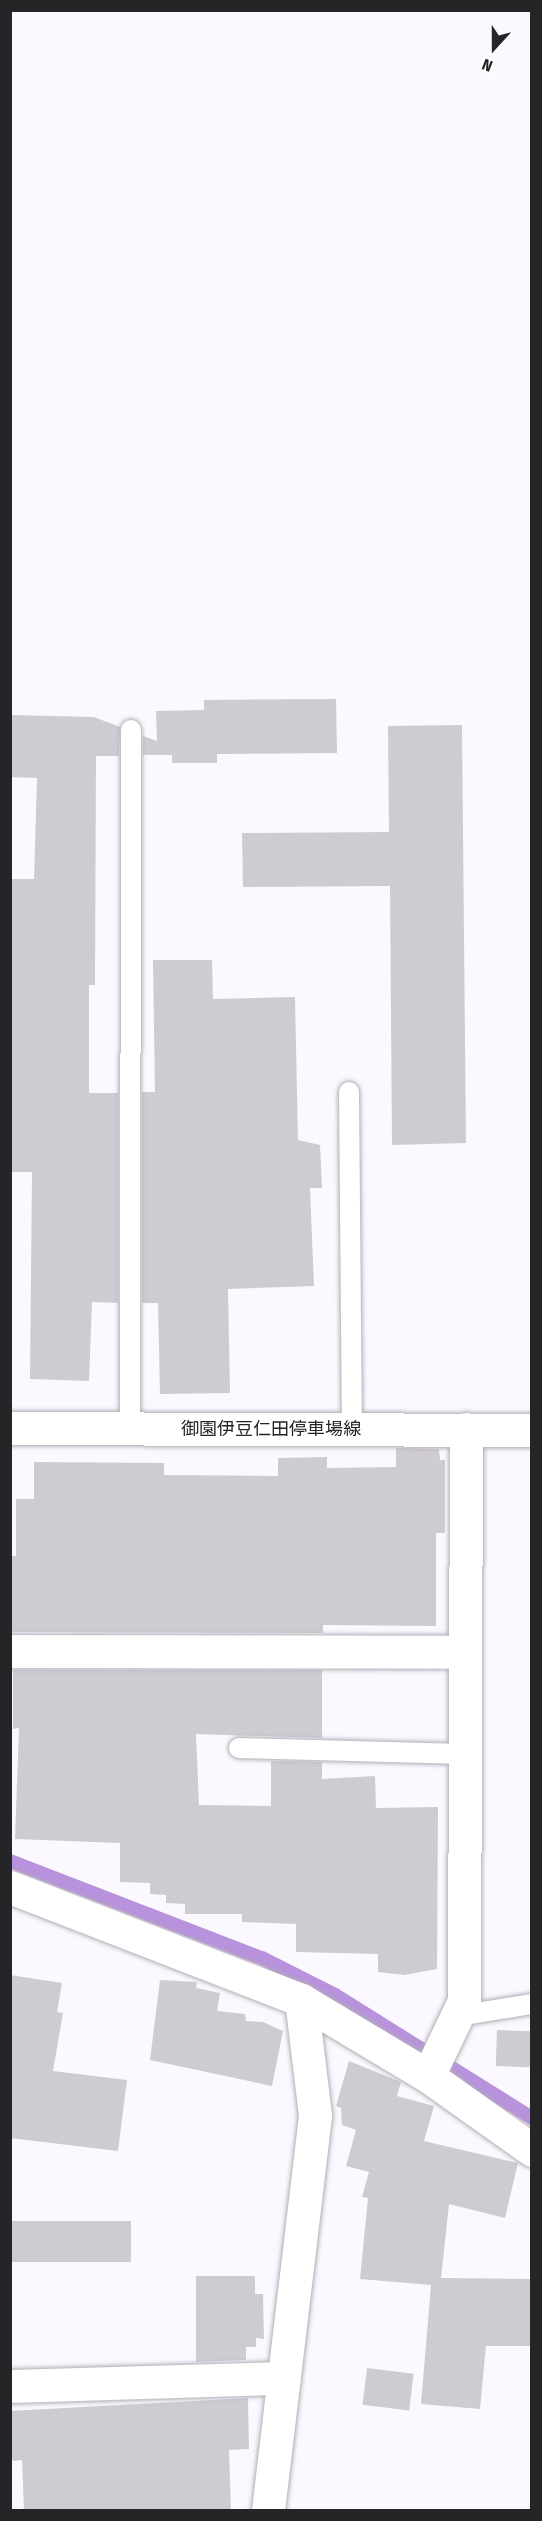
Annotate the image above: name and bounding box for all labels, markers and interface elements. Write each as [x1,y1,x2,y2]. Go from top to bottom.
north arrow [464,18,524,78]
text: N [479,55,495,76]
street label: 御園伊豆仁田停車場線 [181,1418,361,1440]

